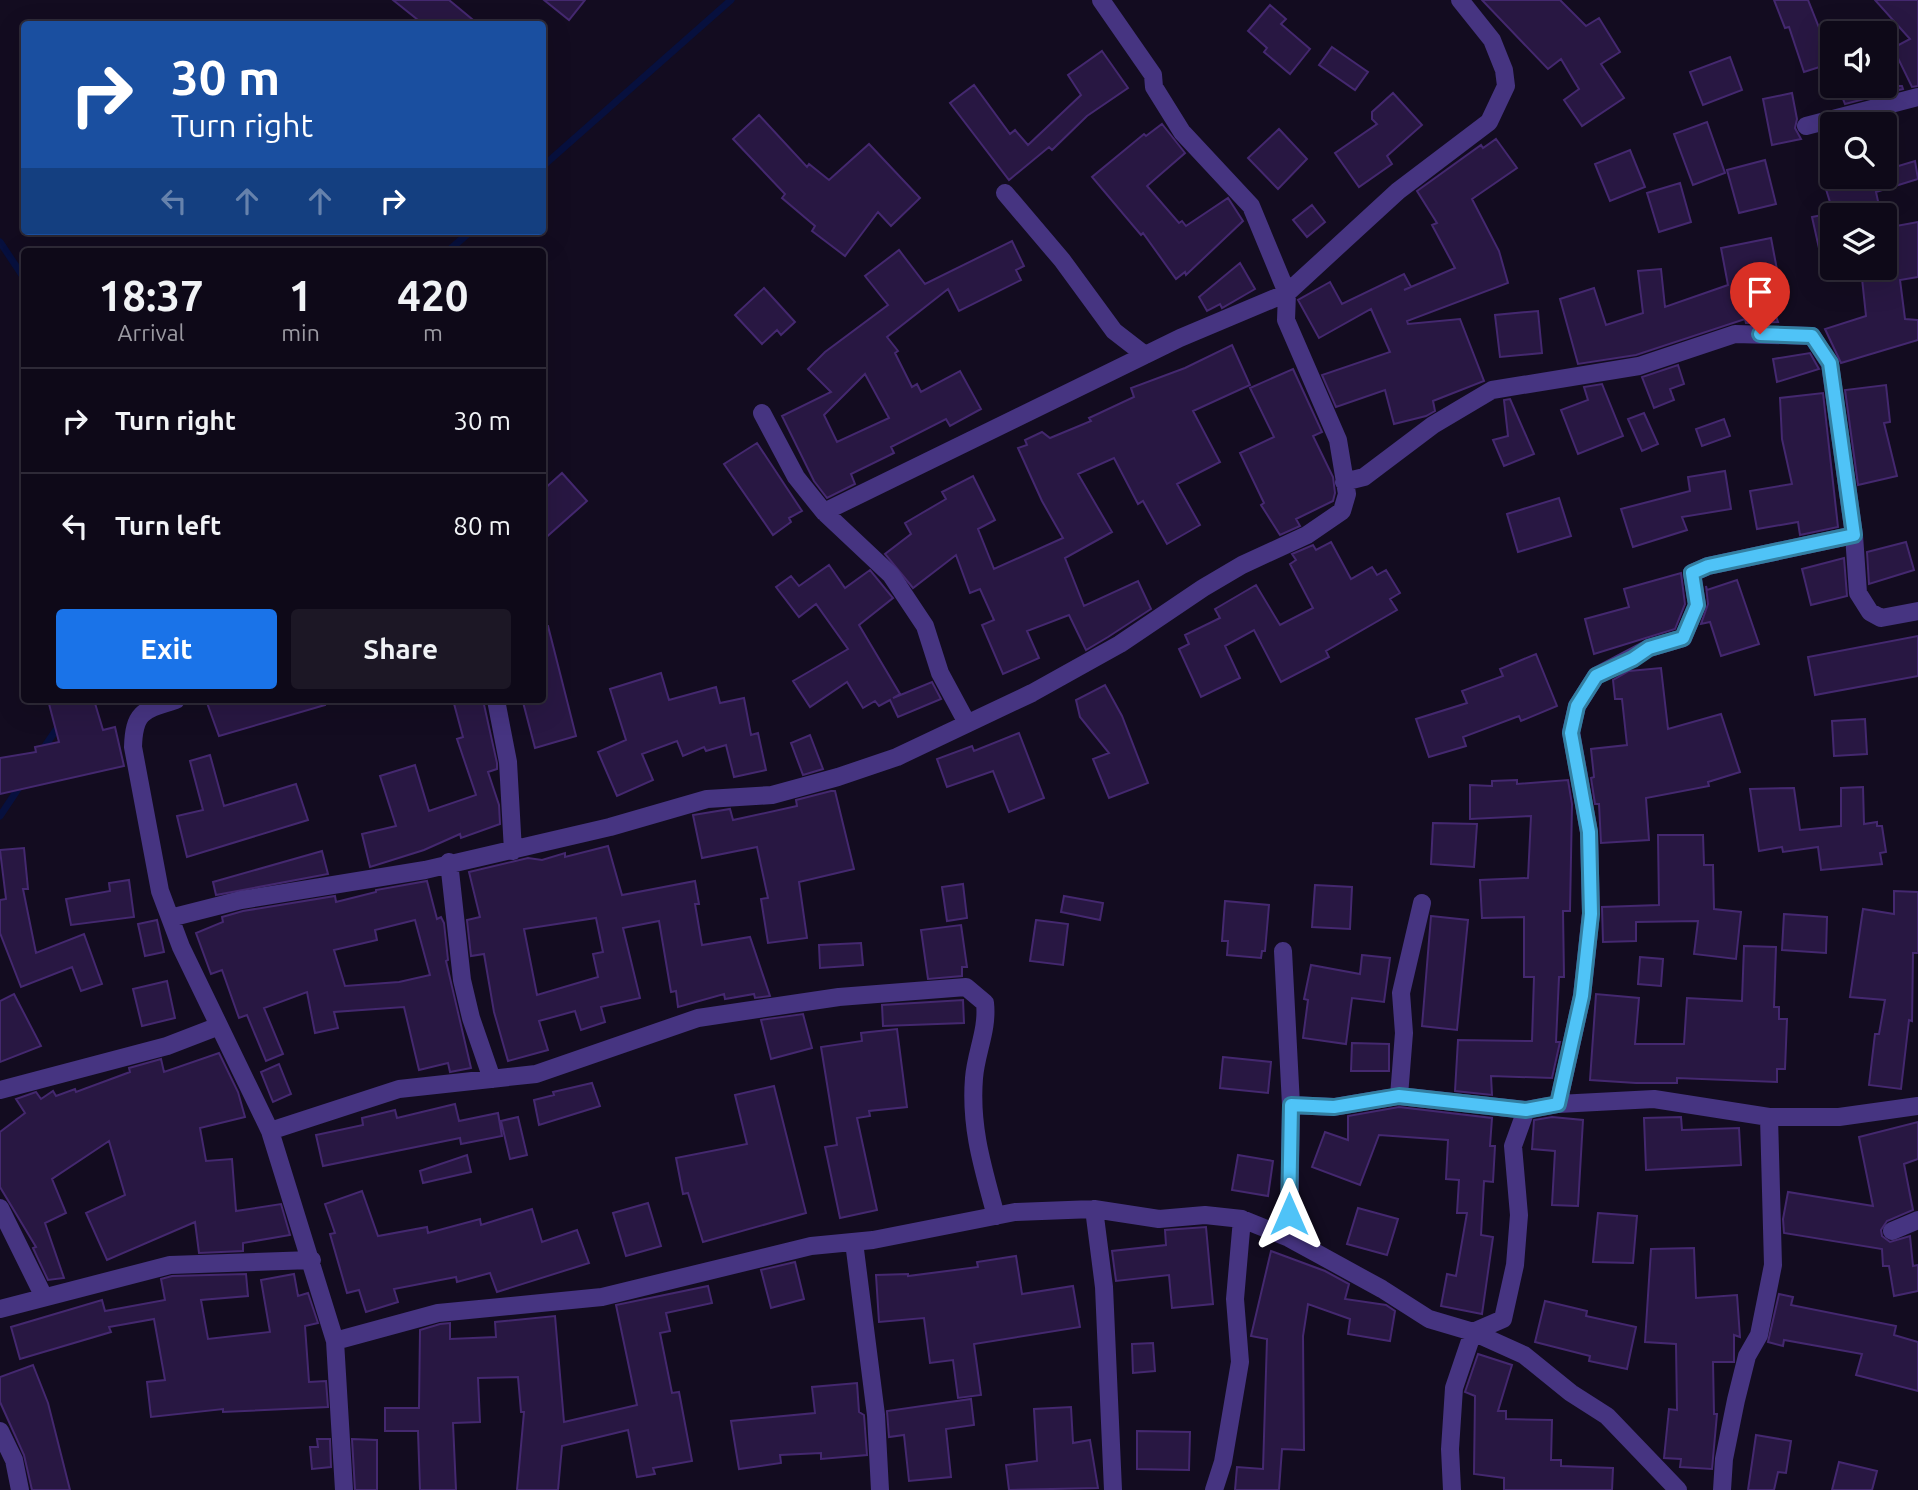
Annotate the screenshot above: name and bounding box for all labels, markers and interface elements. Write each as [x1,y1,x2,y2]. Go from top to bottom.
map controls [1820,21,1897,280]
button: sound [1820,21,1897,98]
icon: right [56,49,147,140]
text: 30 m [171,49,280,104]
text: Turn right [171,107,313,143]
button: search [1820,112,1897,189]
icon: left [155,182,193,220]
icon: ahead [228,182,266,220]
icon: ahead [301,182,339,220]
icon: right [374,182,412,220]
button: layers [1820,203,1897,280]
pin [1730,262,1790,334]
text: 18:37 [99,272,204,319]
text: 1 [289,272,312,319]
text: 420 [397,272,468,319]
icon: arrive [1741,273,1779,311]
text: Arrival [118,320,185,345]
text: min [281,320,320,345]
text: m [423,320,443,345]
icon: right [56,402,94,440]
text: Turn right [115,406,236,435]
text: 30 m [453,406,511,435]
icon: left [56,507,94,545]
text: Turn left [115,511,221,540]
text: 80 m [453,511,511,540]
button: Exit [56,609,277,689]
button: Share [291,609,511,689]
position arrow [1252,1177,1326,1251]

